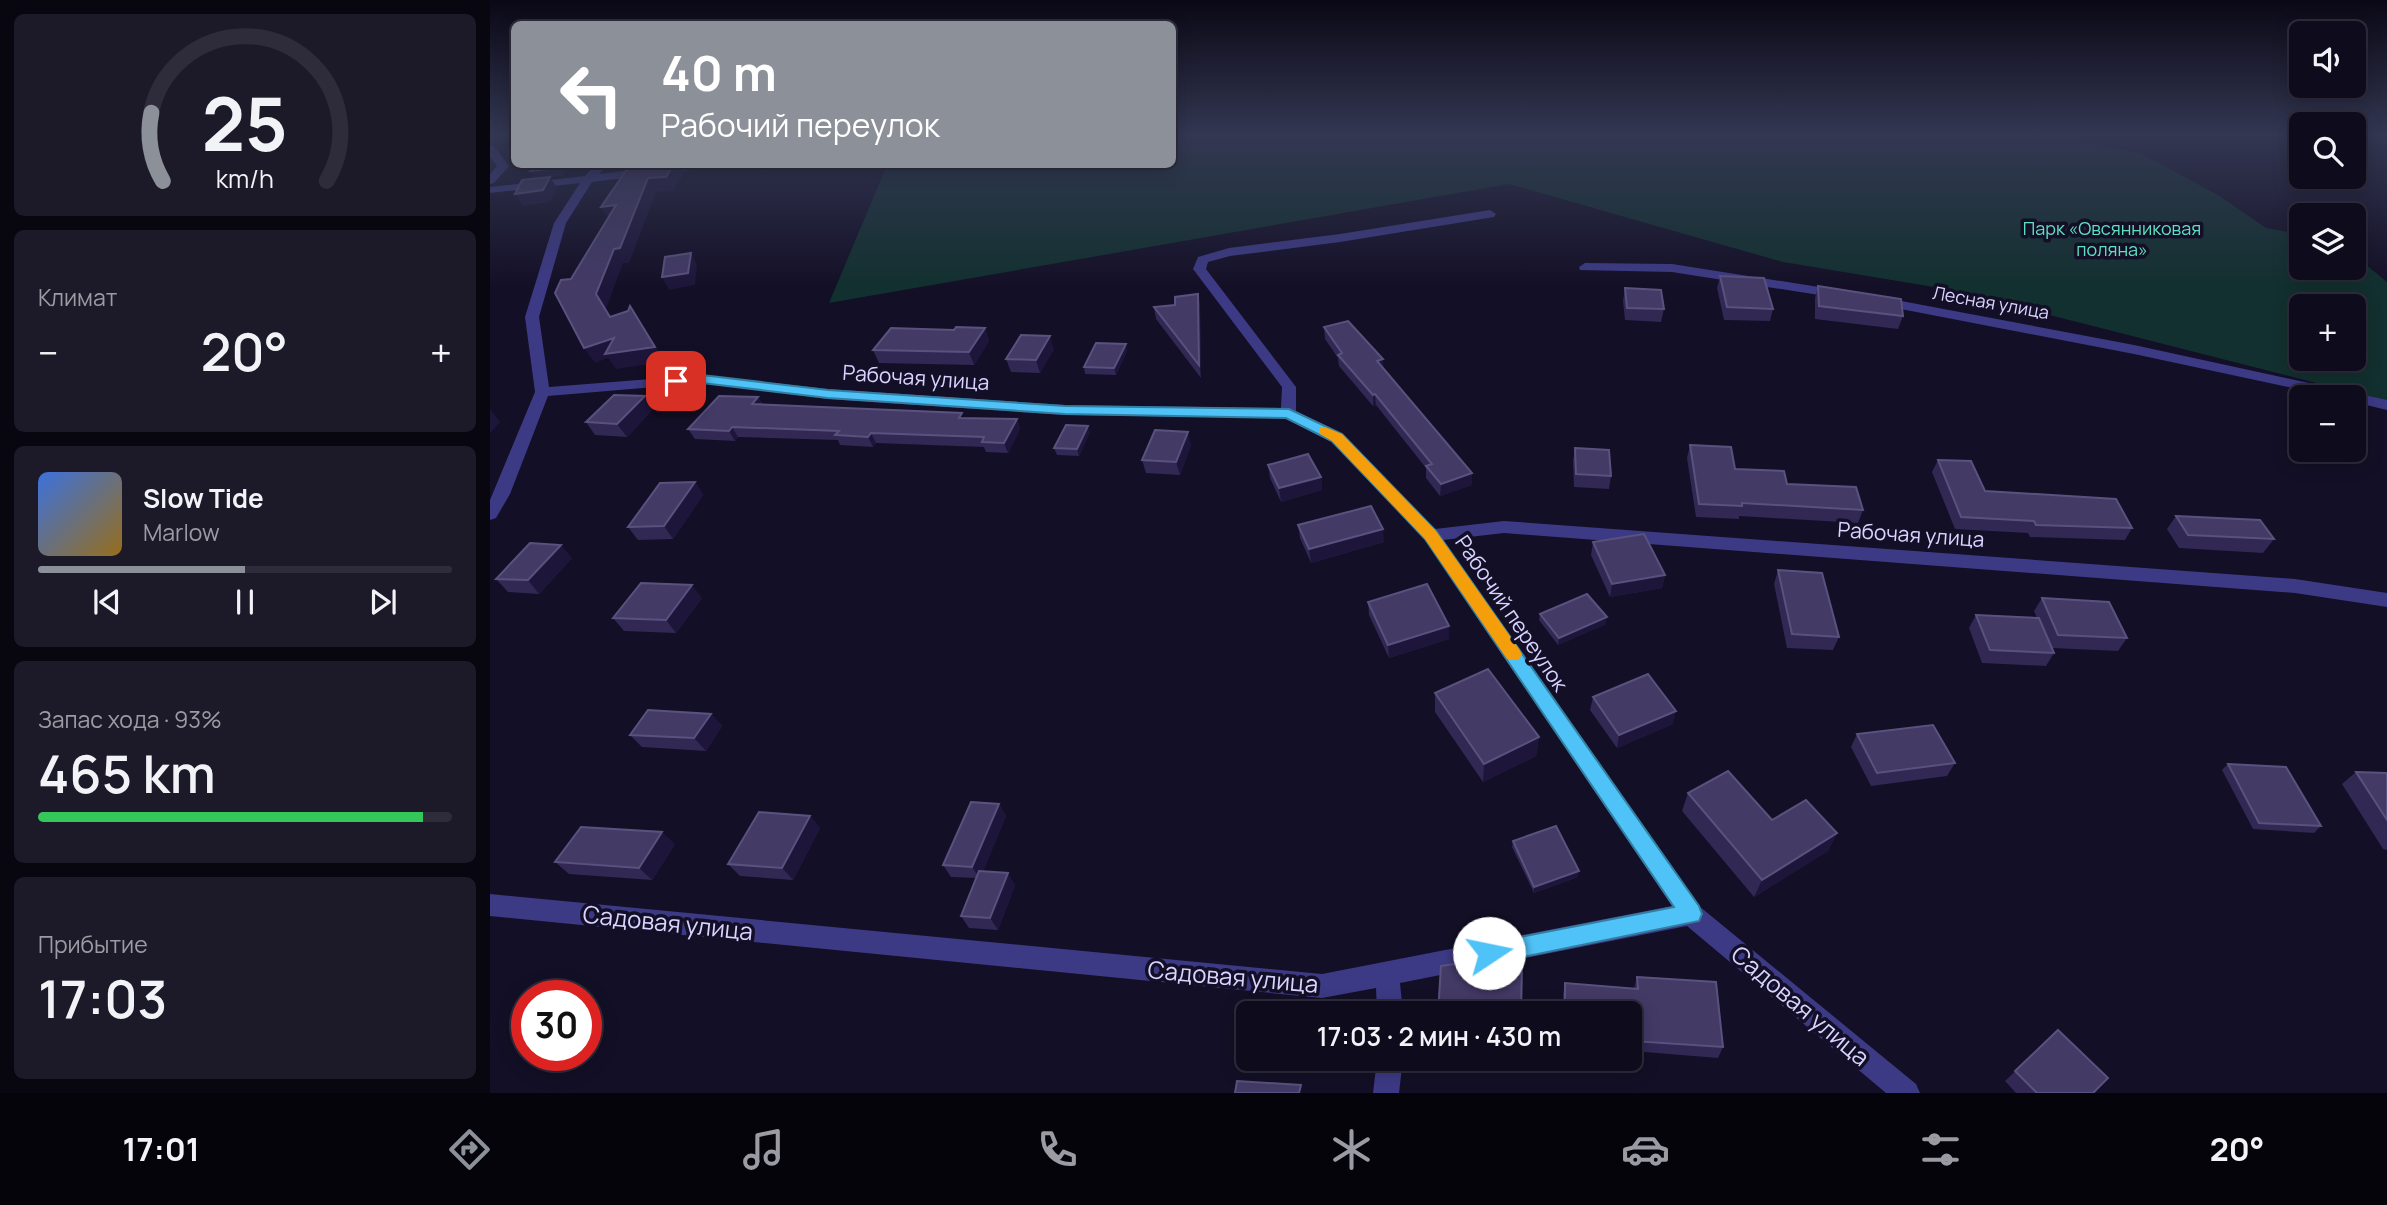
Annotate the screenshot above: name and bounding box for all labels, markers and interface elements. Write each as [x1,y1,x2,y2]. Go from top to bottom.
map controls [2289,21,2366,462]
button: sound [2289,21,2366,98]
text: 40 m [661,39,777,106]
icon: left [546,49,637,140]
text: 25 [202,73,288,173]
text: Рабочий переулок [661,103,940,147]
button: search [2289,112,2366,189]
text: km/h [216,161,274,196]
button: layers [2289,203,2366,280]
park label: Парк «Овсянниковая поляна» [2023,216,2201,261]
street label: Лесная улица [1931,280,2051,324]
text: Климат [38,281,117,313]
button: + [2289,294,2366,371]
text: 20° [201,316,288,387]
text: − [38,326,59,378]
text: + [430,326,452,378]
pin [646,351,706,411]
street label: Рабочая улица [842,358,990,396]
icon: arrive [657,362,695,400]
button: − [2289,385,2366,462]
text: Slow Tide [143,480,264,516]
street label: Рабочая улица [1837,515,1985,553]
text: Marlow [143,516,220,548]
street label: Рабочий переулок [1449,529,1575,697]
icon: previous [88,583,126,621]
icon: pause [226,583,264,621]
icon: next [364,583,402,621]
text: Запас хода · 93% [38,703,222,735]
text: 465 km [38,738,216,809]
street label: Садовая улица [581,897,755,947]
position arrow [1452,916,1526,990]
text: Прибытие [38,928,148,960]
street label: Садовая улица [1725,937,1877,1073]
street label: Садовая улица [1146,952,1320,1000]
text: 17:03 [38,963,167,1034]
speed limit sign: 30 [511,980,602,1071]
text: 17:03 · 2 мин · 430 m [1317,1018,1561,1054]
icon: directions [445,1125,494,1174]
icon: music [739,1125,788,1174]
icon: phone [1033,1125,1082,1174]
icon: climate [1327,1125,1376,1174]
icon: car [1621,1125,1670,1174]
icon: filters [1916,1125,1965,1174]
text: 17:01 [123,1127,200,1171]
text: 20° [2210,1127,2264,1171]

